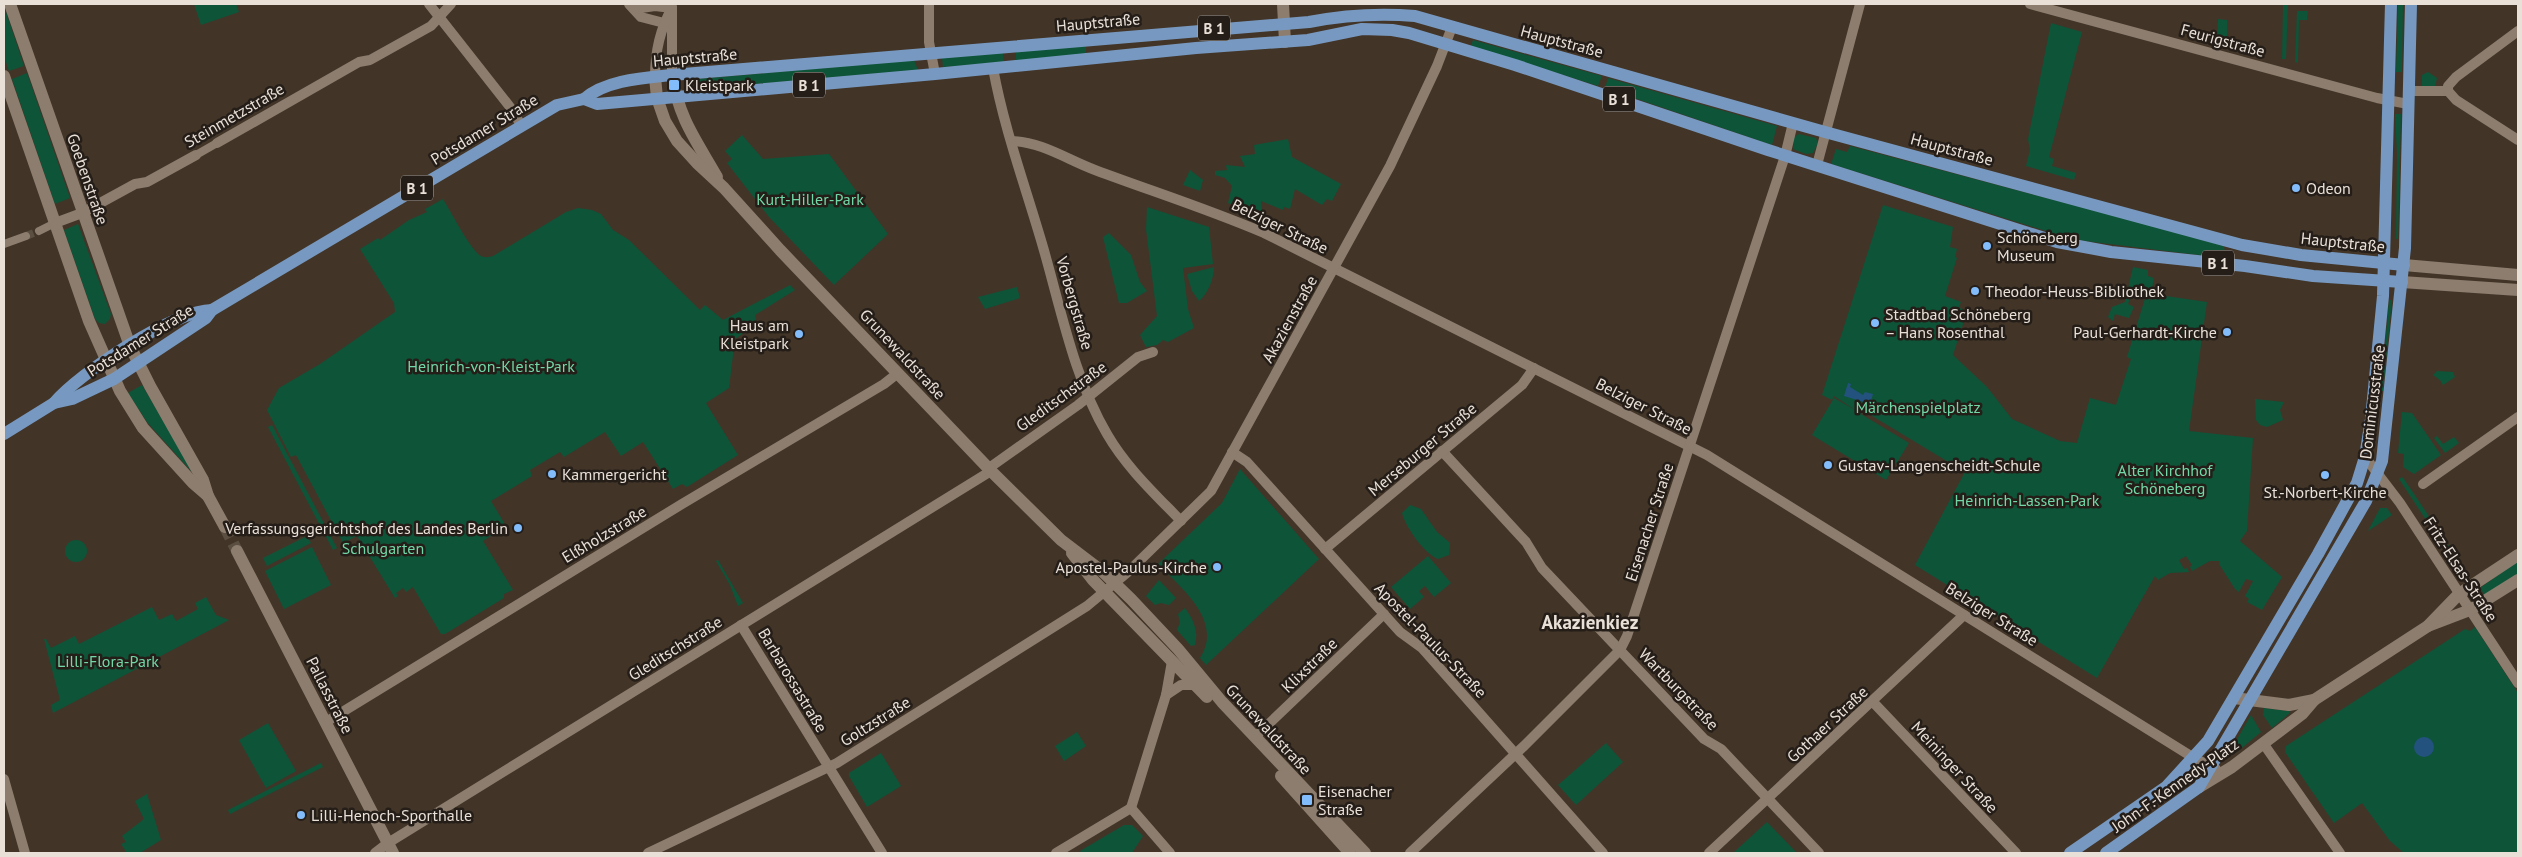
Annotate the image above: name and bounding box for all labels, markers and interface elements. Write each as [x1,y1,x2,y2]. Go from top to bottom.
street label: Hauptstraße [1055,8,1141,36]
road number: B 1 [1198,15,1230,40]
street label: Feurigstraße [2179,19,2267,61]
street label: Hauptstraße [1519,20,1605,62]
street label: Hauptstraße [652,43,738,71]
road number: B 1 [793,72,825,98]
place label: Kleistpark [685,75,754,95]
street label: Steinmetzstraße [181,78,287,152]
marker: Kleistpark [667,78,681,92]
road number: B 1 [1603,86,1635,112]
street label: Potsdamer Straße [427,89,541,169]
street label: Hauptstraße [1909,128,1995,170]
street label: Goebenstraße [63,131,113,227]
road number: B 1 [401,176,433,200]
place label: Odeon [2306,178,2351,198]
marker: Odeon [2290,182,2302,194]
park label: Kurt-Hiller-Park [756,189,864,209]
street label: Belziger Straße [1228,194,1332,258]
place label: Schöneberg Museum [1997,227,2078,265]
street label: Hauptstraße [2300,228,2386,256]
marker: Schöneberg Museum [1981,240,1993,252]
road number: B 1 [2202,250,2234,276]
street label: Vorbergstraße [1052,253,1098,352]
street label: Akazienstraße [1257,272,1321,366]
place label: Theodor-Heuss-Bibliothek [1985,281,2164,301]
marker: Theodor-Heuss-Bibliothek [1969,285,1981,297]
street label: Potsdamer Straße [83,299,197,381]
place label: Stadtbad Schöneberg – Hans Rosenthal [1885,304,2031,342]
street label: Grunewaldstraße [856,305,950,403]
place label: Haus am Kleistpark [720,315,789,353]
marker: Stadtbad Schöneberg – Hans Rosenthal [1869,317,1881,329]
place label: Paul-Gerhardt-Kirche [2073,322,2217,342]
marker: Paul-Gerhardt-Kirche [2221,326,2233,338]
marker: Haus am Kleistpark [793,328,805,340]
street label: Dominicusstraße [2355,344,2389,460]
park label: Heinrich-von-Kleist-Park [407,356,575,376]
street label: Gleditschstraße [1012,357,1110,435]
street label: Belziger Straße [1593,373,1695,439]
park label: Märchenspielplatz [1855,397,1981,417]
street label: Merseburger Straße [1364,398,1480,500]
place label: Gustav-Langenscheidt-Schule [1838,455,2040,475]
marker: Gustav-Langenscheidt-Schule [1822,459,1834,471]
street label: Eisenacher Straße [1620,460,1678,584]
park label: Alter Kirchhof Schöneberg [2118,460,2213,498]
place label: Kammergericht [562,464,667,484]
marker: Kammergericht [546,468,558,480]
marker: St.-Norbert-Kirche [2319,469,2331,481]
place label: St.-Norbert-Kirche [2263,482,2387,502]
park label: Heinrich-Lassen-Park [1955,490,2100,510]
street label: Elßholzstraße [558,501,650,567]
street label: Fritz-Elsas-Straße [2420,513,2502,625]
place label: Verfassungsgerichtshof des Landes Berlin [224,518,508,538]
marker: Verfassungsgerichtshof des Landes Berlin [512,522,524,534]
park label: Schulgarten [342,538,424,558]
place label: Apostel-Paulus-Kirche [1056,557,1207,577]
marker: Apostel-Paulus-Kirche [1211,561,1223,573]
street label: Apostel-Paulus-Straße [1371,578,1491,702]
street label: Belziger Straße [1942,578,2042,650]
district label: Akazienkiez [1542,610,1639,634]
street label: Gleditschstraße [624,611,726,685]
street label: Barbarossastraße [754,624,832,736]
street label: Klixstraße [1277,633,1341,697]
street label: Wartburgstraße [1635,644,1723,734]
park label: Lilli-Flora-Park [57,651,159,671]
street label: Pallasstraße [302,653,358,737]
street label: Grunewaldstraße [1222,680,1316,778]
street label: Gothaer Straße [1782,681,1872,767]
street label: Goltzstraße [836,692,914,750]
street label: Meininger Straße [1907,717,2003,817]
street label: John-F.-Kennedy-Platz [2107,734,2242,837]
place label: Eisenacher Straße [1318,781,1393,819]
marker: Eisenacher Straße [1300,793,1314,807]
place label: Lilli-Henoch-Sporthalle [311,805,472,825]
marker: Lilli-Henoch-Sporthalle [295,809,307,821]

